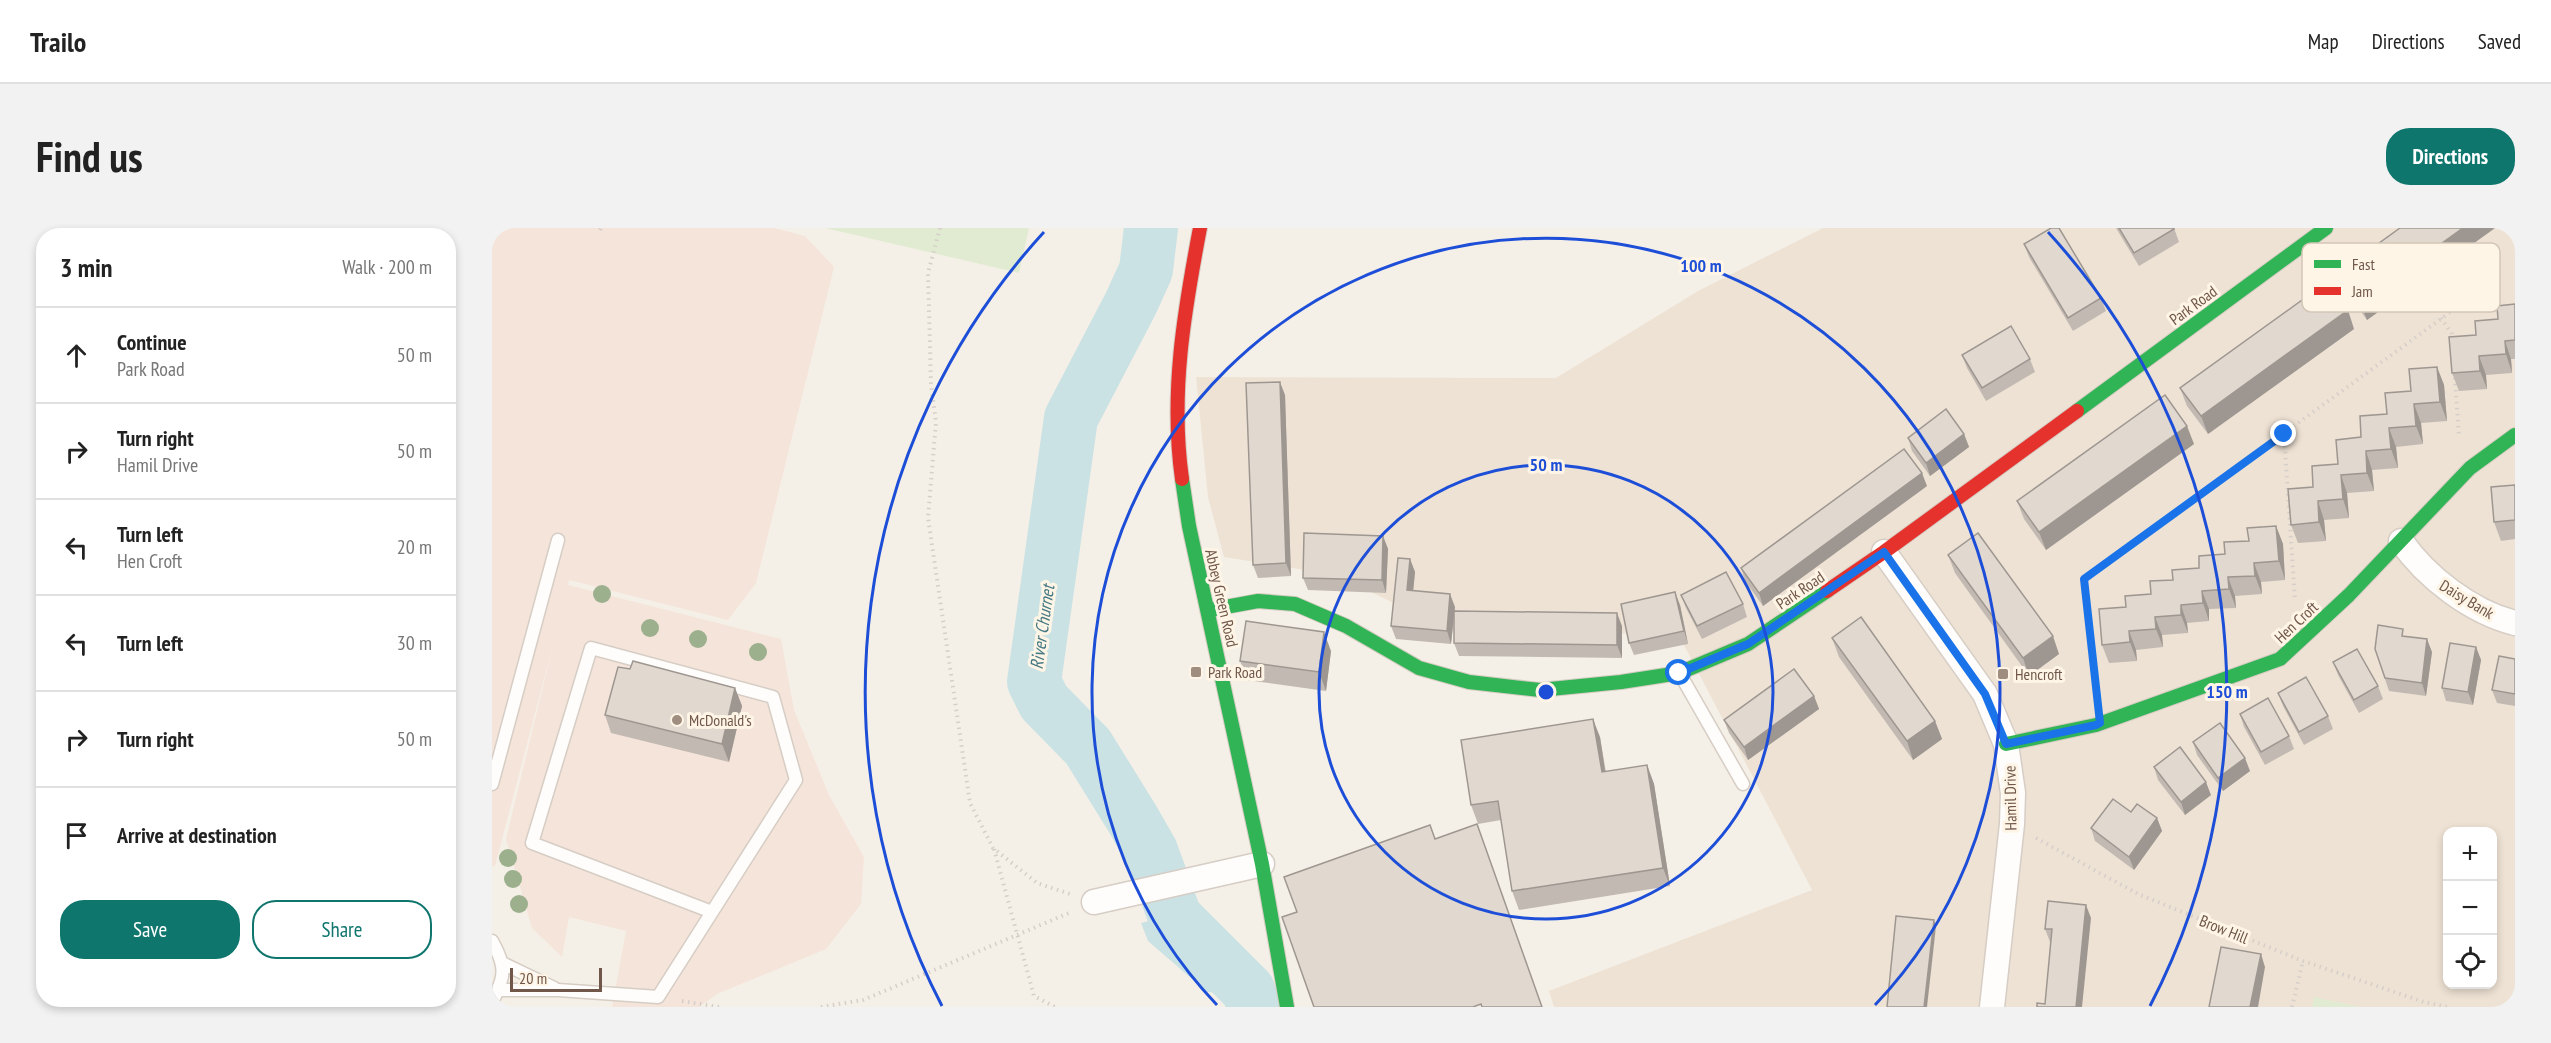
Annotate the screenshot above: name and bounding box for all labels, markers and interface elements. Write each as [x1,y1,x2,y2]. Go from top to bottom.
text: Trailo [30,23,86,60]
text: Map [2308,28,2339,55]
text: Directions [2372,28,2445,55]
text: Saved [2478,28,2521,55]
button: Directions [2386,128,2515,185]
text: Find us [36,129,143,184]
legend [2302,243,2500,312]
text: 3 min [60,251,113,284]
text: Walk · 200 m [342,254,432,280]
text: 100 m [1680,254,1722,277]
text: Fast [2352,254,2375,274]
street label: Park Road [2165,281,2221,329]
text: Jam [2351,281,2373,301]
text: Continue [117,328,187,356]
icon: ahead [60,339,93,372]
text: 50 m [397,342,432,368]
text: Park Road [117,356,185,382]
route end [2270,420,2296,446]
text: Turn right [117,424,194,452]
icon: right [60,435,93,468]
text: 50 m [397,438,432,464]
text: Hamil Drive [117,452,198,478]
text: 50 m [1530,453,1562,476]
text: Turn left [117,520,183,548]
icon: left [60,531,93,564]
text: 20 m [397,534,432,560]
street label: Abbey Green Road [1201,547,1243,649]
text: Hen Croft [117,548,182,574]
street label: Park Road [1772,567,1828,613]
street label: Daisy Bank [2436,575,2498,623]
water label: River Churnet [1025,581,1060,671]
street label: Hen Croft [2270,596,2322,647]
icon: left [60,627,93,660]
text: Turn left [117,629,183,657]
text: 30 m [397,630,432,656]
route start [1665,659,1691,685]
place label: Park Road [1208,662,1262,682]
place label: Hencroft [2015,664,2063,684]
marker: Park Road [1189,665,1203,679]
marker: Hencroft [1996,667,2010,681]
text: 150 m [2206,680,2248,703]
centre of rings [1536,682,1556,702]
place label: McDonald's [689,710,752,730]
marker: McDonald's [670,713,684,727]
icon: right [60,723,93,756]
text: Turn right [117,725,194,753]
text: 50 m [397,726,432,752]
street label: Hamil Drive [1999,765,2021,831]
icon: arrive [60,819,93,852]
text: Arrive at destination [117,821,277,849]
map controls [2443,827,2497,989]
button: + [2443,827,2497,881]
button: − [2443,881,2497,935]
button: Save [60,900,240,959]
button: Share [252,900,432,959]
street label: Brow Hill [2197,910,2252,948]
button: locate [2443,935,2497,989]
scale bar [510,965,602,992]
text: 20 m [519,968,547,988]

